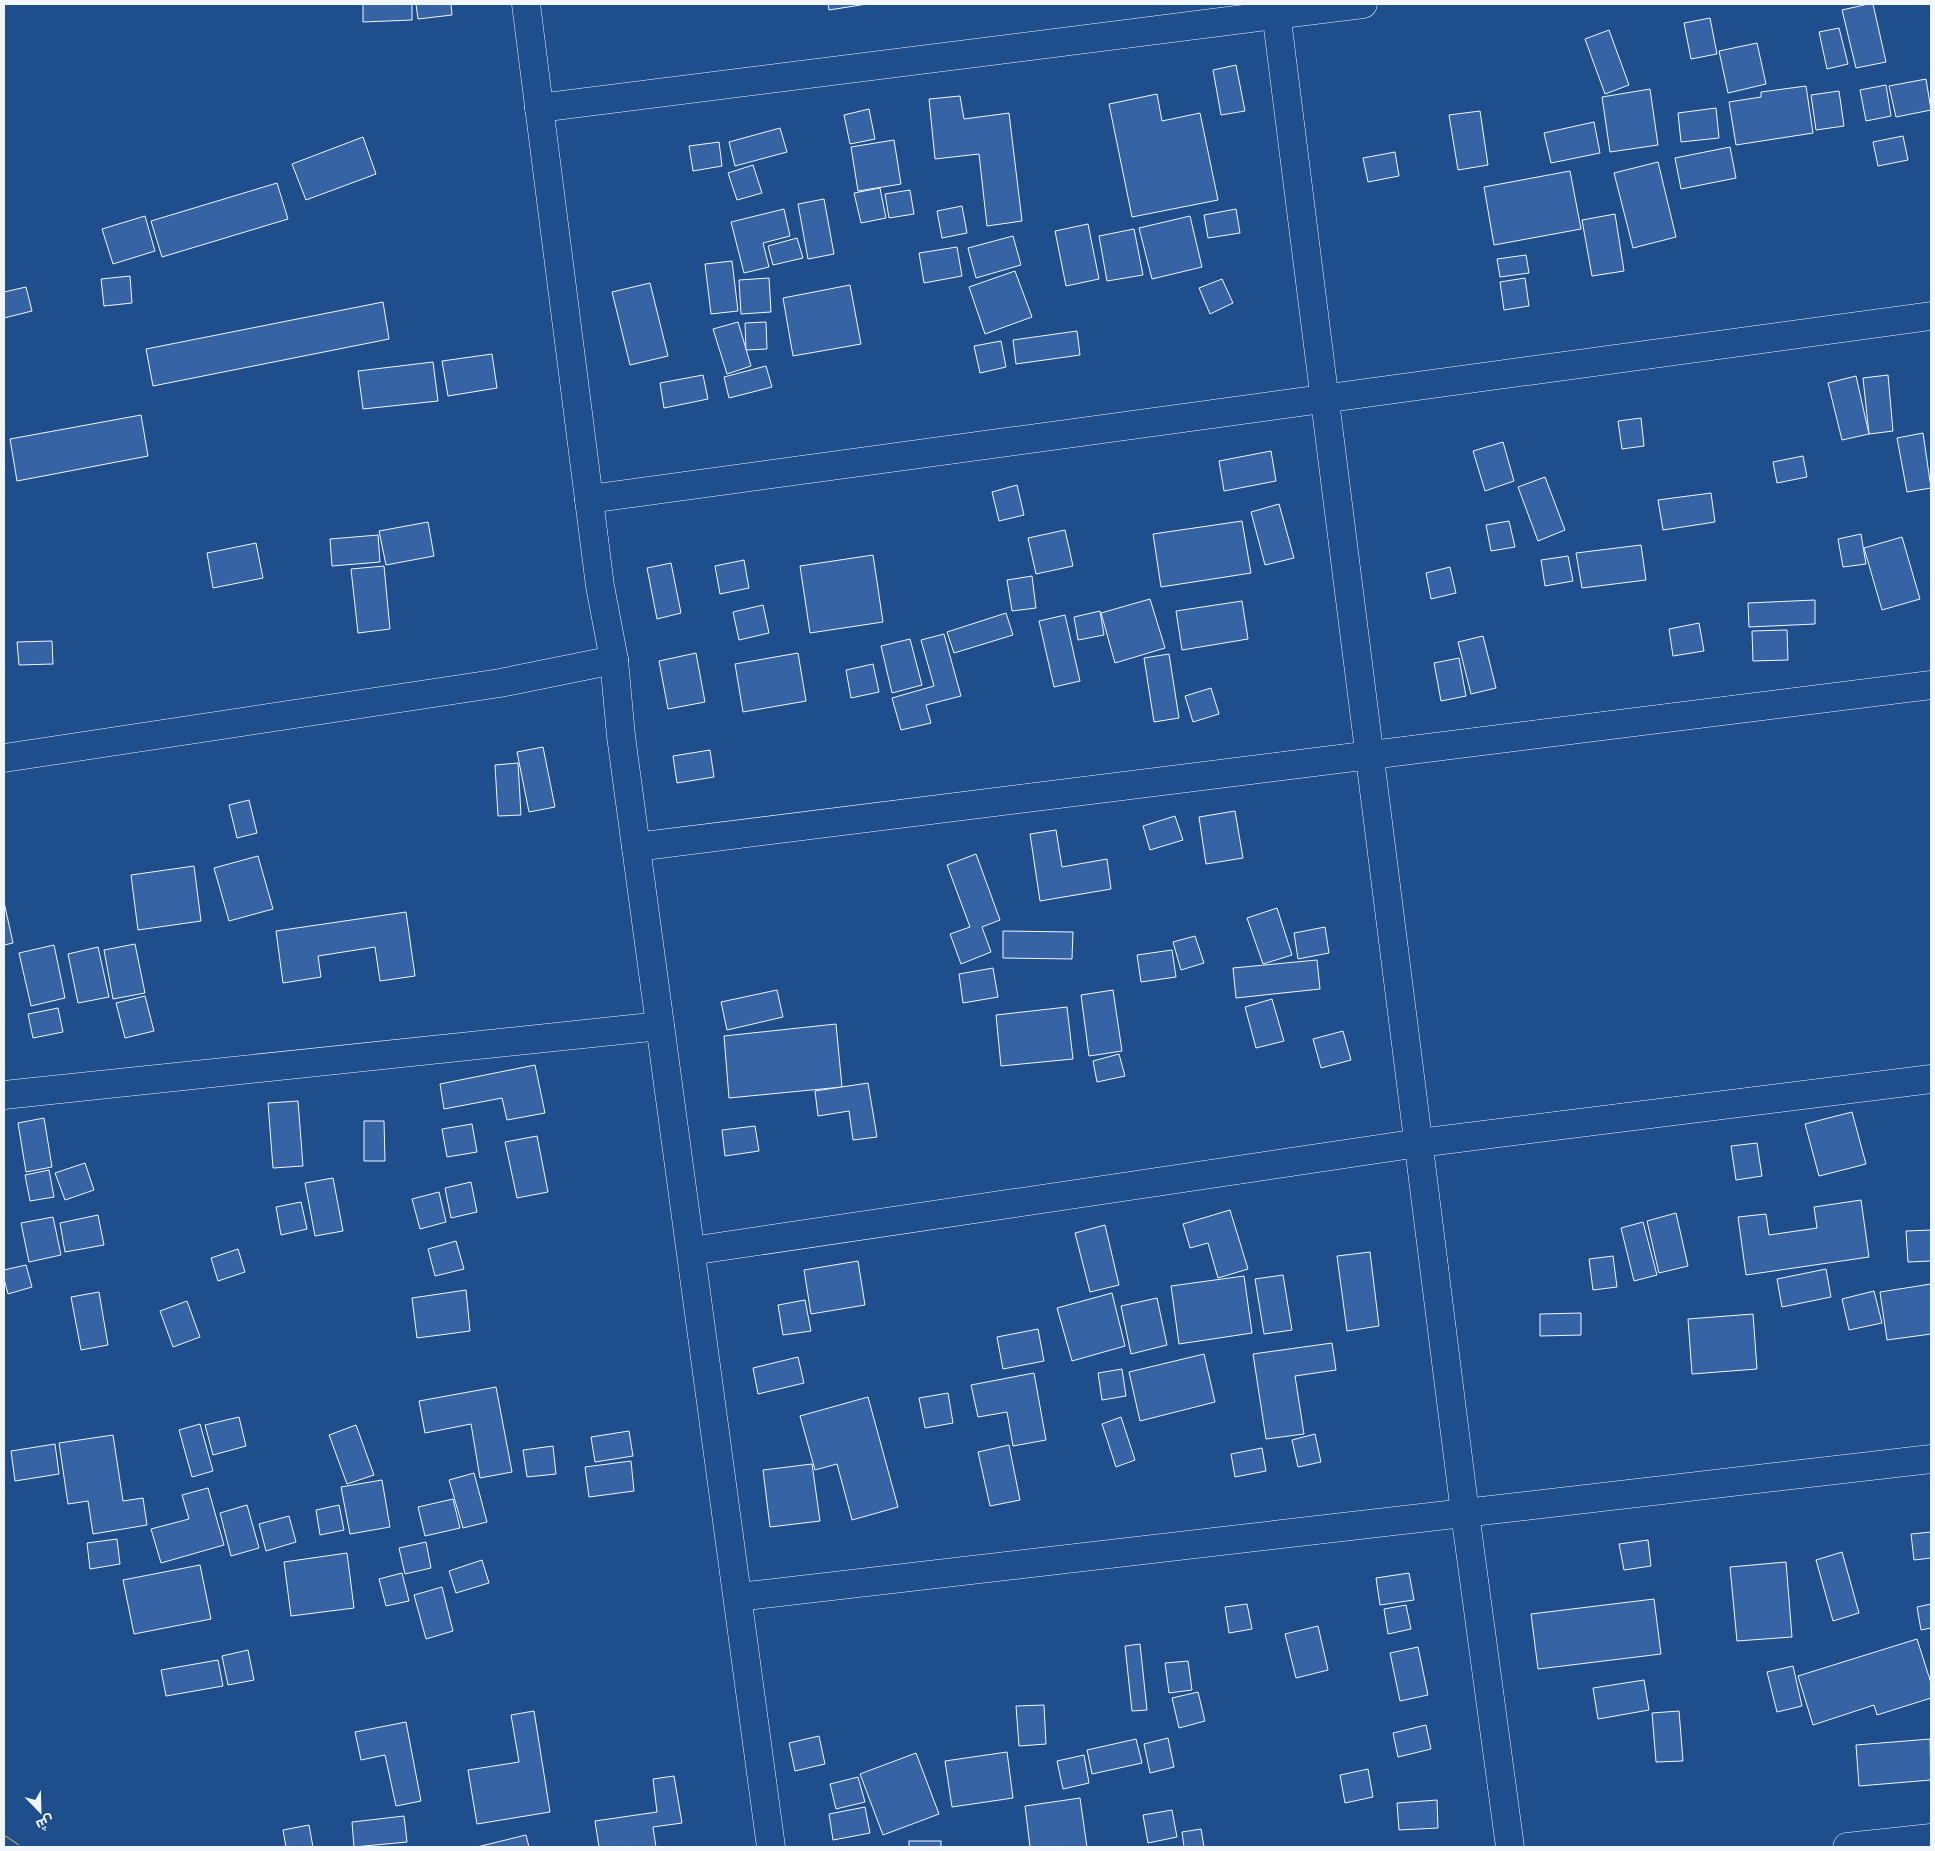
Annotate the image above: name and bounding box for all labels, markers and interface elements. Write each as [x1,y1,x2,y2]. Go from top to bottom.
north arrow [15,1786,65,1836]
text: ش [33,1811,57,1836]

